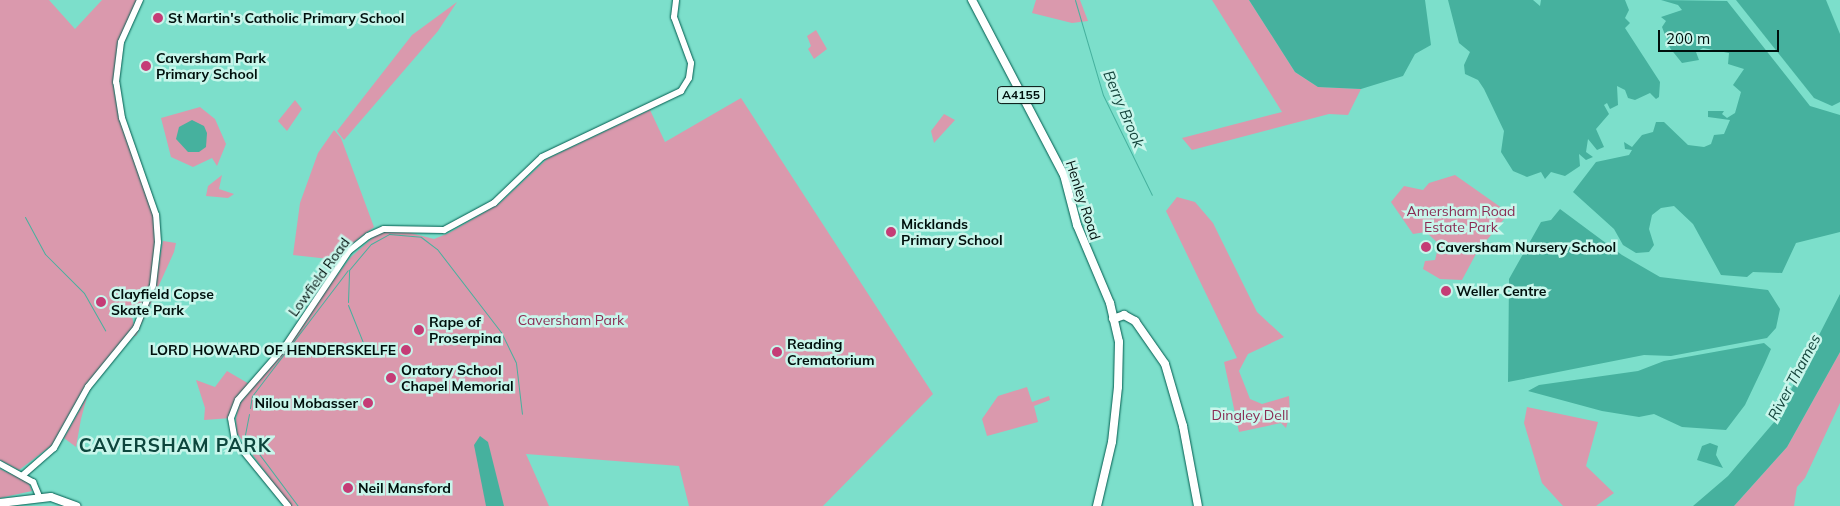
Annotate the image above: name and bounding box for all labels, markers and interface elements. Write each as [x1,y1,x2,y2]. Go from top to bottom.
place label: St Martin's Catholic Primary School [168,10,404,26]
marker: St Martin's Catholic Primary School [152,12,164,24]
scale bar [1660,20,1781,52]
text: 200 m [1666,29,1710,48]
place label: Caversham Park Primary School [156,50,266,82]
marker: Caversham Park Primary School [140,60,152,72]
water label: Berry Brook [1100,68,1148,150]
road number: A4155 [996,86,1046,104]
street label: Henley Road [1062,158,1104,242]
park label: Amersham Road Estate Park [1406,203,1516,236]
place label: Micklands Primary School [901,216,1003,248]
marker: Micklands Primary School [885,226,897,238]
street label: Lowfield Road [285,234,353,320]
place label: Caversham Nursery School [1436,239,1616,255]
marker: Caversham Nursery School [1420,241,1432,253]
place label: Weller Centre [1456,283,1546,299]
marker: Weller Centre [1440,285,1452,297]
place label: Clayfield Copse Skate Park [111,286,214,318]
marker: Clayfield Copse Skate Park [95,296,107,308]
park label: Caversham Park [518,312,624,328]
place label: Rape of Proserpina [429,314,502,347]
marker: Rape of Proserpina [413,324,425,336]
water label: River Thames [1764,331,1824,423]
place label: Reading Crematorium [787,336,875,368]
place label: LORD HOWARD OF HENDERSKELFE [150,342,396,358]
marker: LORD HOWARD OF HENDERSKELFE [400,344,412,356]
marker: Reading Crematorium [771,346,783,358]
place label: Oratory School Chapel Memorial [401,362,514,394]
marker: Oratory School Chapel Memorial [385,372,397,384]
place label: Nilou Mobasser [255,395,358,411]
marker: Nilou Mobasser [362,397,374,409]
park label: Dingley Dell [1211,407,1289,423]
district label: CAVERSHAM PARK [77,435,273,457]
place label: Neil Mansford [358,480,451,496]
marker: Neil Mansford [342,482,354,494]

